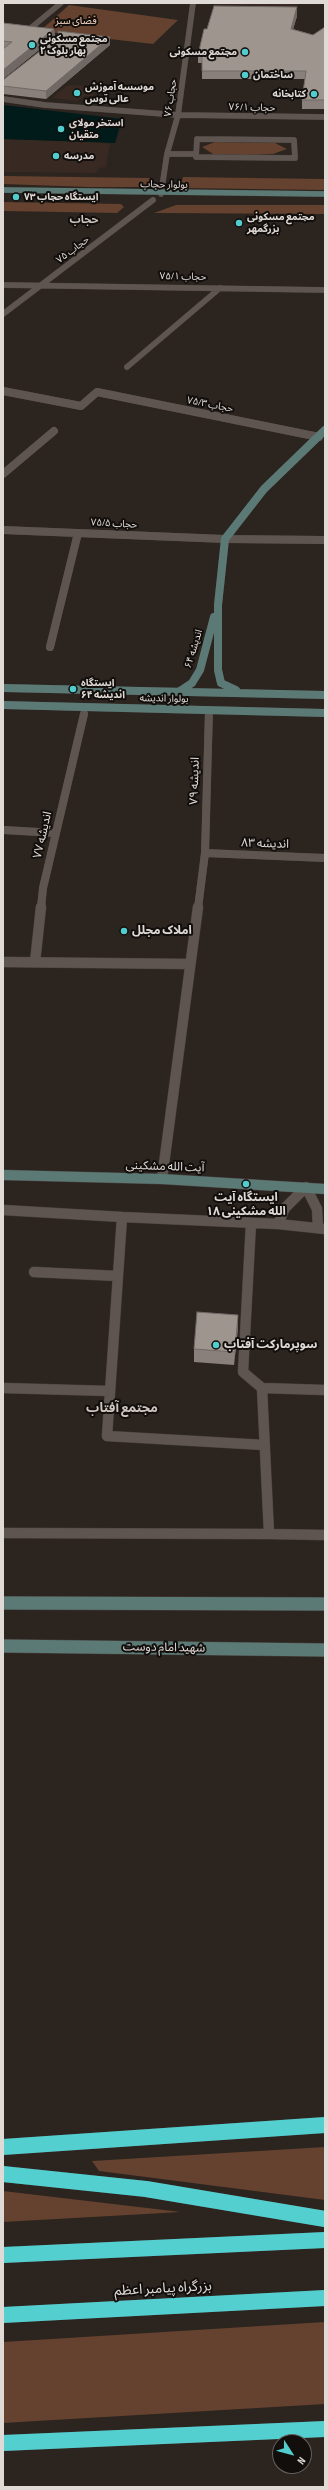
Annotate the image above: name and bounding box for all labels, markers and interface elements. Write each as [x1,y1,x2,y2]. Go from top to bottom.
park label: فضای سبز [55,15,97,27]
place label: مجتمع مسکونی بهار بلوک ۲ [40,33,107,56]
marker: مجتمع مسکونی بهار بلوک ۲ [27,40,37,50]
place label: مجتمع مسکونی [170,46,237,58]
marker: مجتمع مسکونی [240,47,250,57]
place label: ساختمان [253,69,293,81]
marker: ساختمان [240,70,250,80]
street label: حجاب ۷۶ [162,78,180,118]
place label: موسسه آموزش عالی توس [85,81,154,104]
marker: موسسه آموزش عالی توس [72,88,82,98]
place label: کتابخانه [273,88,306,100]
marker: کتابخانه [309,89,319,99]
street label: حجاب ۷۶/۱ [229,102,275,114]
place label: استخر مولای متقیان [69,117,124,140]
marker: استخر مولای متقیان [56,124,66,134]
place label: مدرسه [64,150,94,162]
marker: مدرسه [51,151,61,161]
street label: بولوار حجاب [140,179,188,191]
place label: ایستگاه حجاب ۷۳ [24,191,98,203]
marker: ایستگاه حجاب ۷۳ [11,192,21,202]
place label: مجتمع مسکونی بزرگمهر [247,211,314,234]
district label: حجاب [70,213,98,227]
marker: مجتمع مسکونی بزرگمهر [234,218,244,228]
street label: حجاب ۷۵ [54,234,92,266]
street label: حجاب ۷۵/۱ [160,271,206,283]
street label: حجاب ۷۵/۳ [186,395,234,415]
street label: حجاب ۷۵/۵ [90,517,138,531]
street label: اندیشه ۶۴ [182,628,206,670]
place label: ایستگاه اندیشه ۶۴ [81,677,125,700]
marker: ایستگاه اندیشه ۶۴ [68,684,78,694]
street label: بولوار اندیشه [139,693,189,705]
street label: اندیشه ۷۹ [187,757,203,805]
street label: اندیشه ۷۷ [31,810,55,860]
street label: اندیشه ۸۳ [241,836,289,852]
place label: املاک مجلل [132,924,192,938]
marker: املاک مجلل [119,926,129,936]
street label: آیت الله مشکینی [125,1158,205,1176]
marker: ایستگاه آیت الله مشکینی ۱۸ [241,1179,251,1189]
place label: ایستگاه آیت الله مشکینی ۱۸ [206,1191,286,1219]
place label: سوپرمارکت آفتاب [224,1338,317,1352]
marker: سوپرمارکت آفتاب [211,1340,221,1350]
district label: مجتمع آفتاب [86,1401,158,1417]
street label: شهید امام دوست [123,1640,205,1656]
street label: بزرگراه پیامبر اعظم [114,2278,212,2300]
north arrow [272,2434,312,2474]
text: N [294,2455,308,2467]

